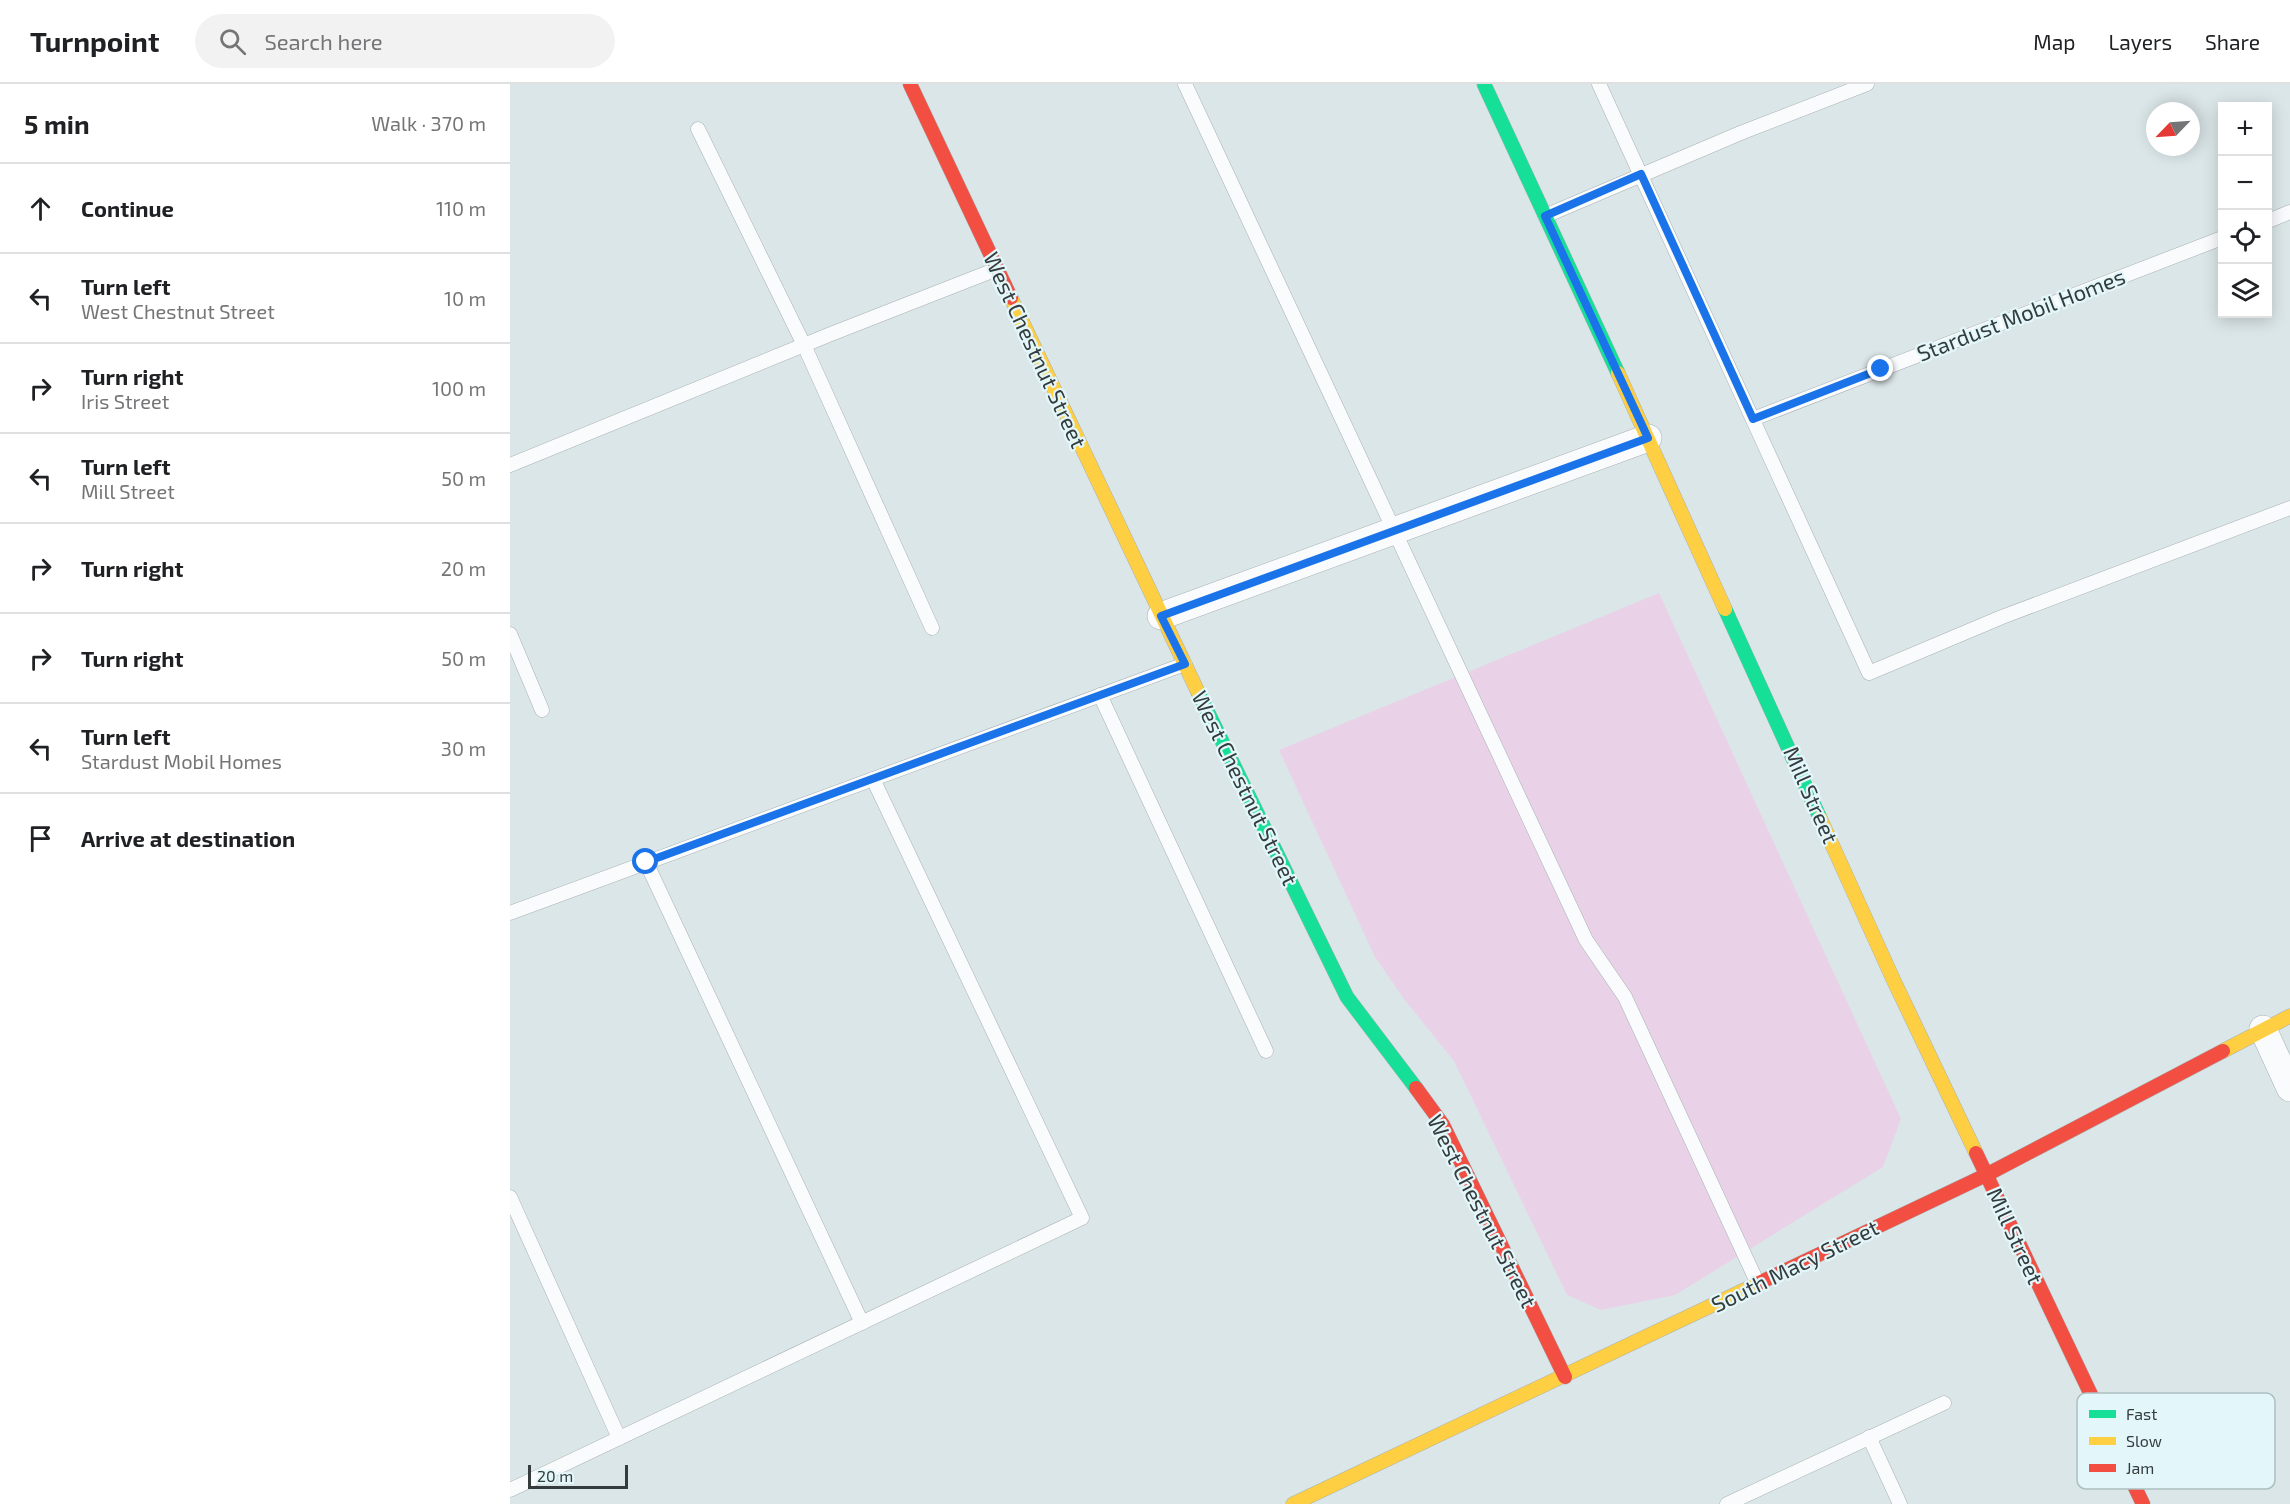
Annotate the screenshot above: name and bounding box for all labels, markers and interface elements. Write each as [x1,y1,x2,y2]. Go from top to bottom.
search box [195,14,615,68]
text: Turnpoint [30,24,159,58]
icon: search [216,25,249,58]
text: Search here [264,28,383,54]
text: Map [2033,29,2075,54]
text: Layers [2108,29,2172,54]
text: Share [2205,29,2260,54]
north arrow [2146,102,2200,156]
map controls [2218,102,2272,318]
button: + [2218,102,2272,156]
text: 5 min [24,108,90,139]
text: Walk · 370 m [371,111,486,135]
button: − [2218,156,2272,210]
icon: ahead [24,192,57,225]
text: Continue [81,195,174,221]
text: 110 m [436,196,486,220]
button: locate [2218,210,2272,264]
street label: West Chestnut Street [979,247,1093,452]
street label: Stardust Mobil Homes [1913,262,2128,366]
button: layers [2218,264,2272,318]
text: Turn left [81,273,170,299]
icon: left [24,282,57,315]
text: 10 m [444,286,486,310]
text: West Chestnut Street [81,299,275,323]
route end [1867,355,1893,381]
text: Turn right [81,363,183,389]
icon: right [24,372,57,405]
text: 100 m [432,376,486,400]
text: Iris Street [81,389,169,413]
text: Turn left [81,453,170,479]
icon: left [24,462,57,495]
text: 50 m [441,466,486,490]
text: Mill Street [81,479,175,503]
icon: right [24,552,57,585]
text: Turn right [81,555,183,581]
text: 20 m [441,556,486,580]
icon: right [24,642,57,675]
text: Turn right [81,645,183,671]
text: 50 m [441,646,486,670]
street label: West Chestnut Street [1187,686,1304,889]
text: Turn left [81,723,170,749]
icon: left [24,732,57,765]
text: 30 m [441,736,486,760]
street label: Mill Street [1779,742,1845,847]
text: Stardust Mobil Homes [81,749,282,773]
icon: arrive [24,822,57,855]
text: Arrive at destination [81,825,295,851]
route start [632,848,658,874]
street label: West Chestnut Street [1423,1110,1543,1311]
street label: Mill Street [1982,1183,2050,1288]
street label: South Macy Street [1707,1213,1882,1317]
legend [2077,1393,2275,1489]
text: Fast [2126,1404,2157,1423]
text: Slow [2126,1431,2162,1450]
text: Jam [2126,1458,2154,1477]
scale bar [528,1462,628,1490]
text: 20 m [537,1466,573,1485]

